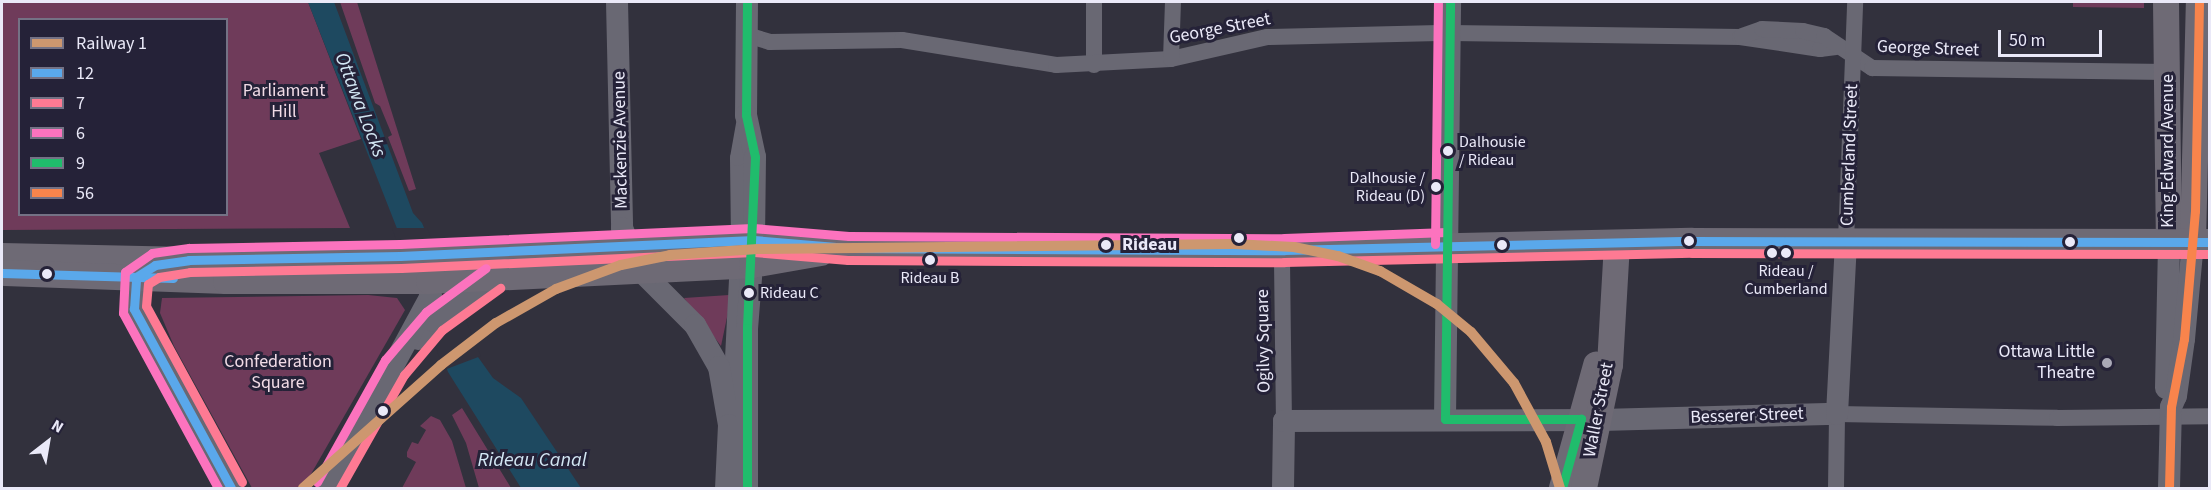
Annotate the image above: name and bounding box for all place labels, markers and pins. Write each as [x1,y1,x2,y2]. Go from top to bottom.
place label: Dalhousie / Rideau [1459,132,1526,170]
marker: Dalhousie / Rideau [1442,145,1454,157]
place label: Dalhousie / Rideau (D) [1350,168,1425,206]
marker: Dalhousie / Rideau (D) [1430,181,1442,193]
unlabelled marker [1233,232,1245,244]
marker: Rideau [1095,234,1117,256]
place label: Rideau [1122,234,1177,256]
unlabelled marker [1683,235,1695,247]
unlabelled marker [2064,236,2076,248]
unlabelled marker [1496,239,1508,251]
unlabelled marker [1766,247,1778,259]
marker: Rideau / Cumberland [1780,247,1792,259]
marker: Rideau B [924,254,936,266]
place label: Rideau / Cumberland [1744,261,1828,299]
unlabelled marker [41,268,53,280]
place label: Rideau B [900,268,960,288]
place label: Rideau C [760,283,819,303]
marker: Rideau C [743,287,755,299]
place label: Ottawa Little Theatre [1999,342,2095,385]
marker: Ottawa Little Theatre [2100,356,2114,370]
unlabelled marker [377,405,389,417]

